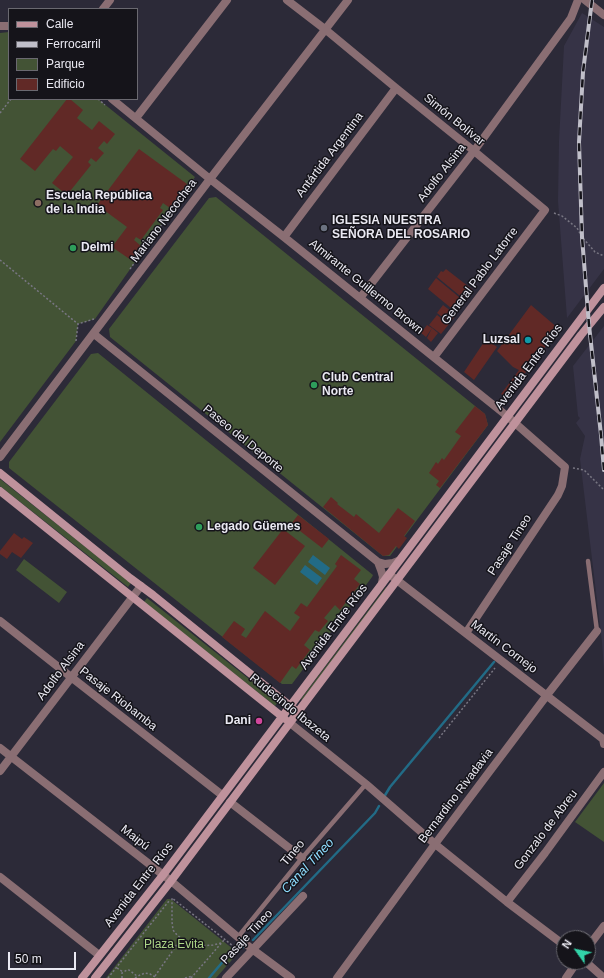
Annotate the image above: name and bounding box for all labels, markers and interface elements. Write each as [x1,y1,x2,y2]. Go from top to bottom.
legend [8,8,138,100]
text: Calle [46,17,73,31]
text: Ferrocarril [46,37,101,51]
text: Parque [46,57,85,71]
text: Edificio [46,77,85,91]
street label: Simón Bolívar [420,91,488,149]
street label: Antártida Argentina [293,110,367,200]
street label: Adolfo Alsina [415,141,469,205]
street label: Mariano Necochea [128,176,200,266]
place label: Escuela República de la India [46,189,152,217]
marker: Escuela República de la India [33,198,43,208]
place label: IGLESIA NUESTRA SEÑORA DEL ROSARIO [332,214,470,242]
marker: IGLESIA NUESTRA SEÑORA DEL ROSARIO [319,223,329,233]
street label: General Pablo Latorre [439,225,521,327]
street label: Almirante Guillermo Brown [306,236,426,338]
place label: Delmi [81,241,114,255]
marker: Delmi [68,243,78,253]
street label: Avenida Entre Ríos [492,321,566,413]
place label: Luzsal [483,333,520,347]
marker: Luzsal [523,335,533,345]
place label: Club Central Norte [322,371,393,399]
marker: Club Central Norte [309,380,319,390]
street label: Paseo del Deporte [200,402,286,476]
street label: Pasaje Tineo [485,512,535,578]
place label: Legado Güemes [207,520,300,534]
marker: Legado Güemes [194,522,204,532]
street label: Avenida Entre Ríos [297,581,371,673]
street label: Martín Cornejo [468,617,540,677]
street label: Adolfo Alsina [34,639,88,703]
street label: Pasaje Riobamba [76,664,160,734]
street label: Rudecindo Ibazeta [247,671,333,745]
place label: Dani [225,714,251,728]
marker: Dani [254,716,264,726]
street label: Bernardino Rivadavia [416,746,496,846]
street label: Gonzalo de Abreu [511,787,581,873]
street label: Maipú [118,822,152,854]
water label: Canal Tineo [278,835,338,897]
street label: Tineo [278,837,308,869]
street label: Avenida Entre Ríos [102,840,176,930]
street label: Pasaje Tineo [218,907,276,967]
north arrow [556,930,596,970]
text: N [560,937,574,951]
park label: Plaza Evita [144,938,204,952]
scale bar [10,944,78,970]
text: 50 m [15,952,42,966]

